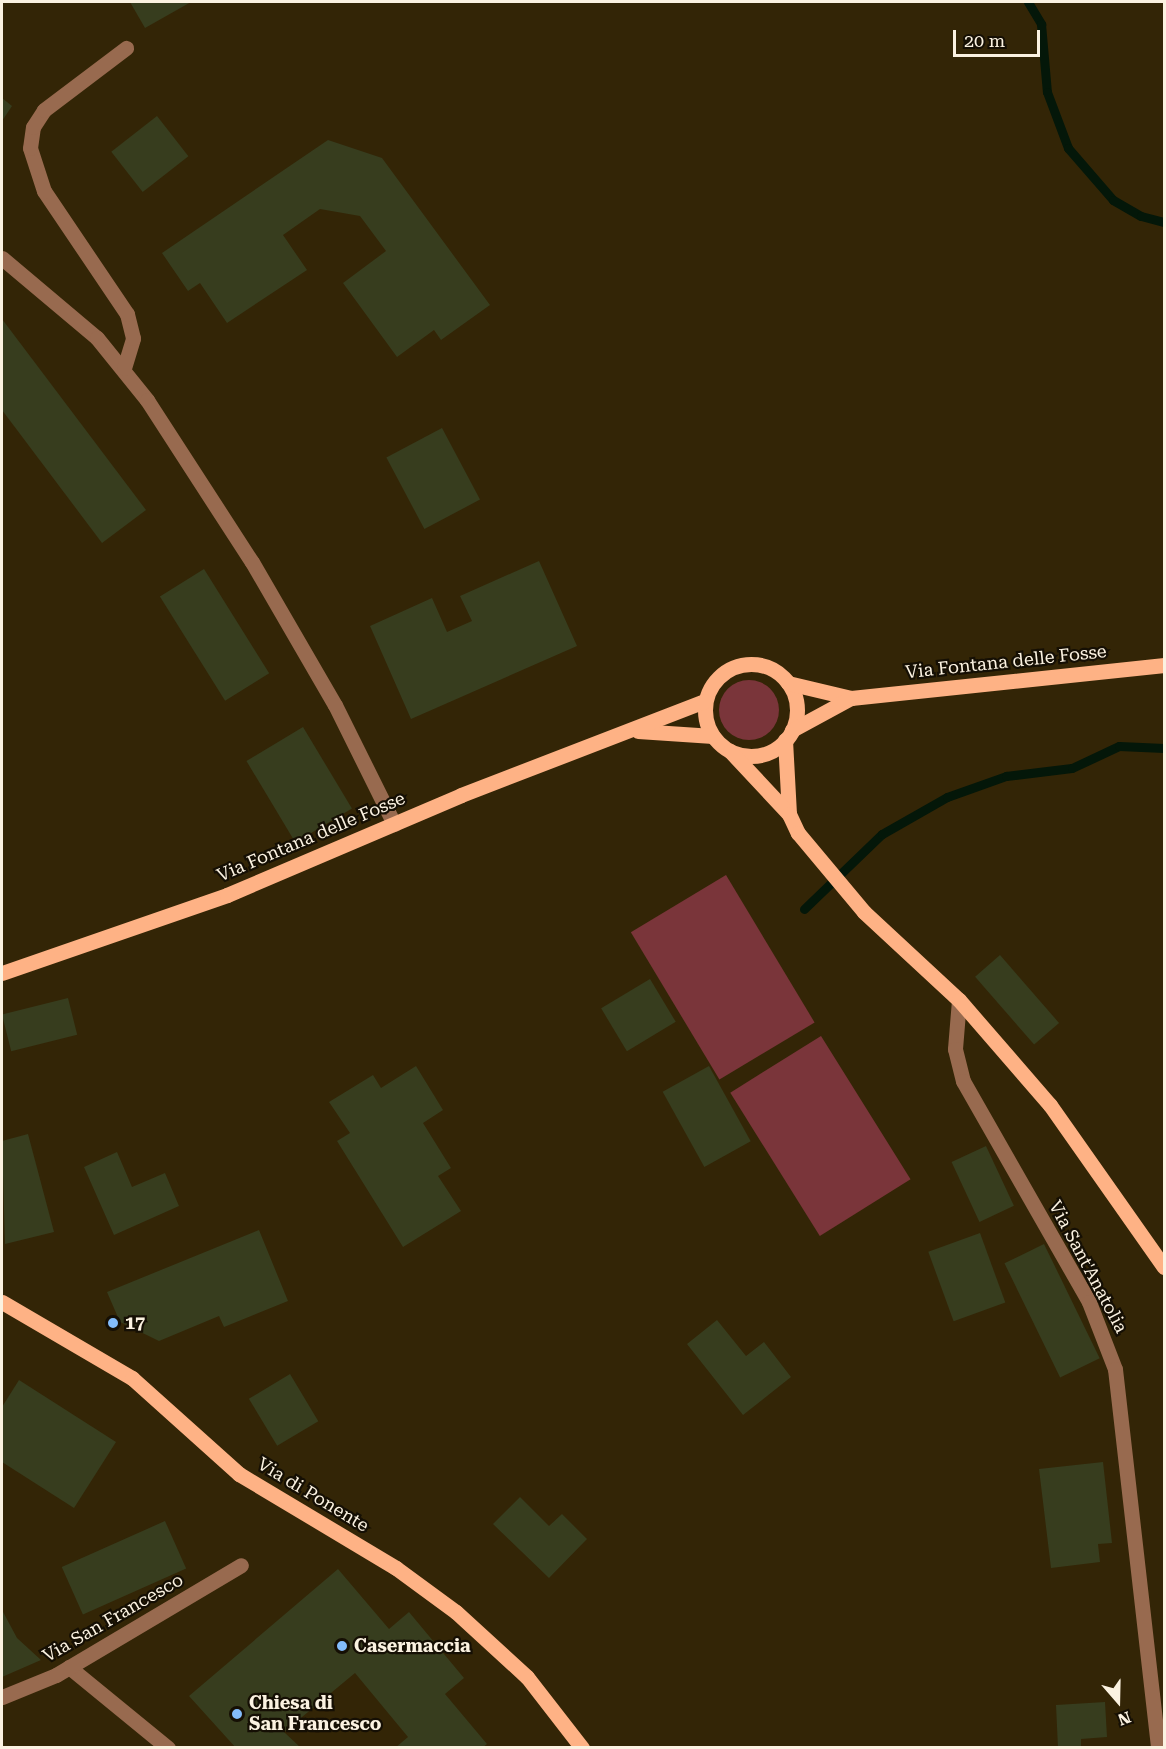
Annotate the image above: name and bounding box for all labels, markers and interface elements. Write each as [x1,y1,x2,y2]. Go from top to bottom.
scale bar [956,18,1043,56]
text: 20 m [964,30,1005,51]
street label: Via Fontana delle Fosse [904,641,1108,683]
street label: Via Fontana delle Fosse [214,788,408,886]
street label: Via Sant'Anatolia [1044,1197,1132,1337]
place label: 17 [125,1312,145,1334]
marker: 17 [106,1316,120,1330]
street label: Via di Ponente [253,1453,373,1537]
street label: Via San Francesco [39,1569,187,1667]
place label: Casermaccia [354,1635,470,1657]
marker: Casermaccia [335,1639,349,1653]
north arrow [1088,1671,1148,1731]
place label: Chiesa di San Francesco [249,1693,381,1736]
marker: Chiesa di San Francesco [230,1707,244,1721]
text: N [1115,1707,1133,1729]

